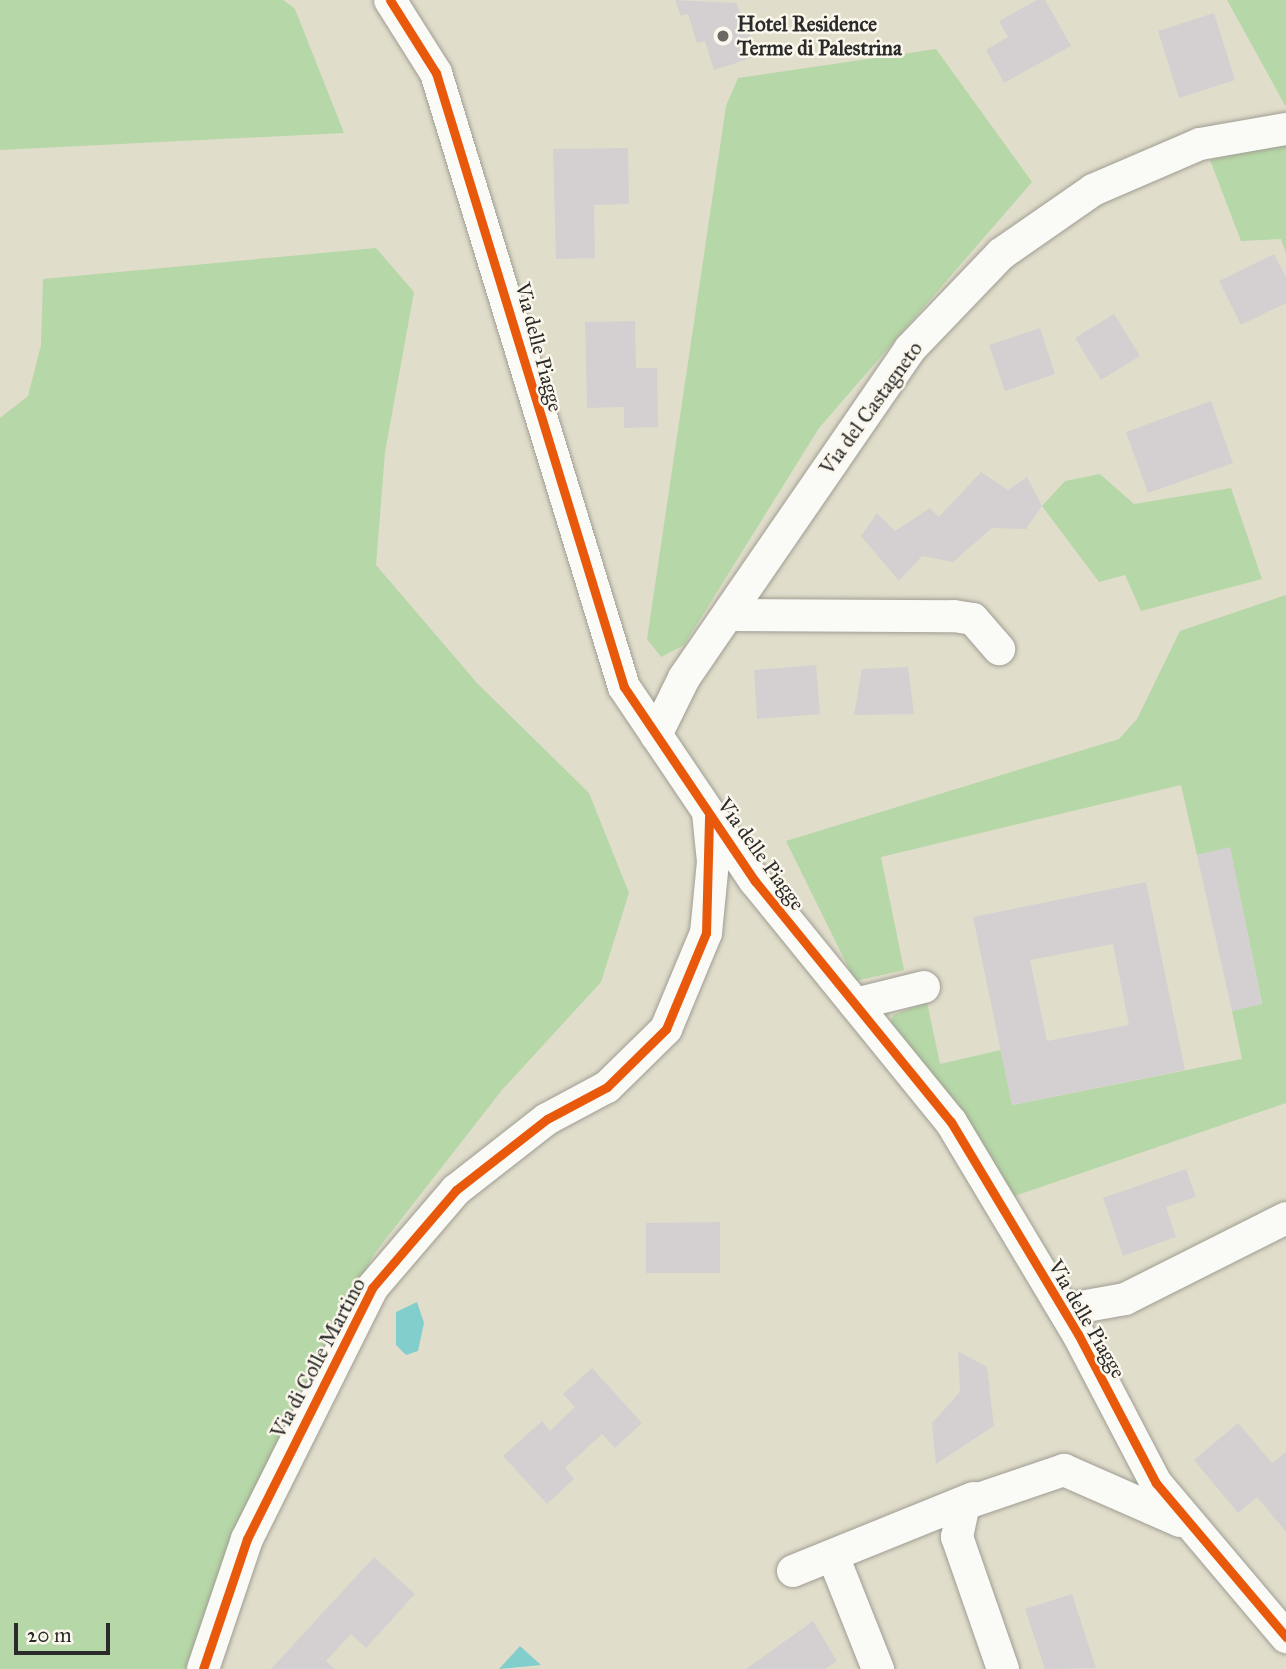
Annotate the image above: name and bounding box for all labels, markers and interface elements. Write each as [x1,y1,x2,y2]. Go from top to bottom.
place label: Hotel Residence Terme di Palestrina [737,11,902,61]
marker: Hotel Residence Terme di Palestrina [715,28,731,44]
street label: Via delle Piagge [510,280,568,414]
street label: Via del Castagneto [814,336,928,480]
street label: Via delle Piagge [712,793,810,915]
street label: Via delle Piagge [1043,1255,1131,1383]
street label: Via di Colle Martino [265,1274,371,1442]
scale bar [18,1610,114,1654]
text: 20 m [27,1622,72,1648]

